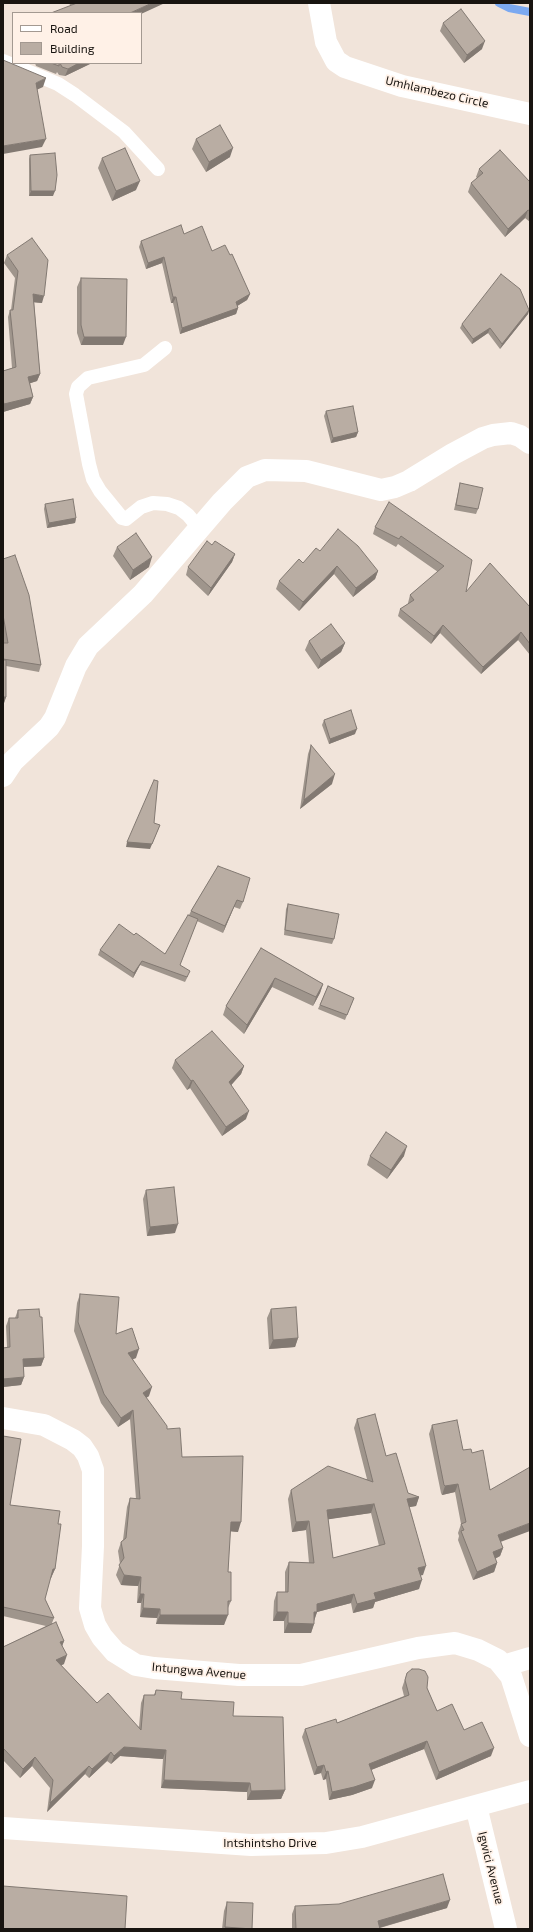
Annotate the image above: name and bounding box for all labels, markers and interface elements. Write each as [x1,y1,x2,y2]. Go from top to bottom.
legend [12,12,142,64]
text: Road [50,21,78,35]
text: Building [50,41,94,55]
street label: Umhlambezo Circle [384,73,490,111]
street label: Intungwa Avenue [151,1660,247,1682]
street label: Igwici Avenue [475,1830,507,1906]
street label: Intshintsho Drive [223,1836,317,1850]

